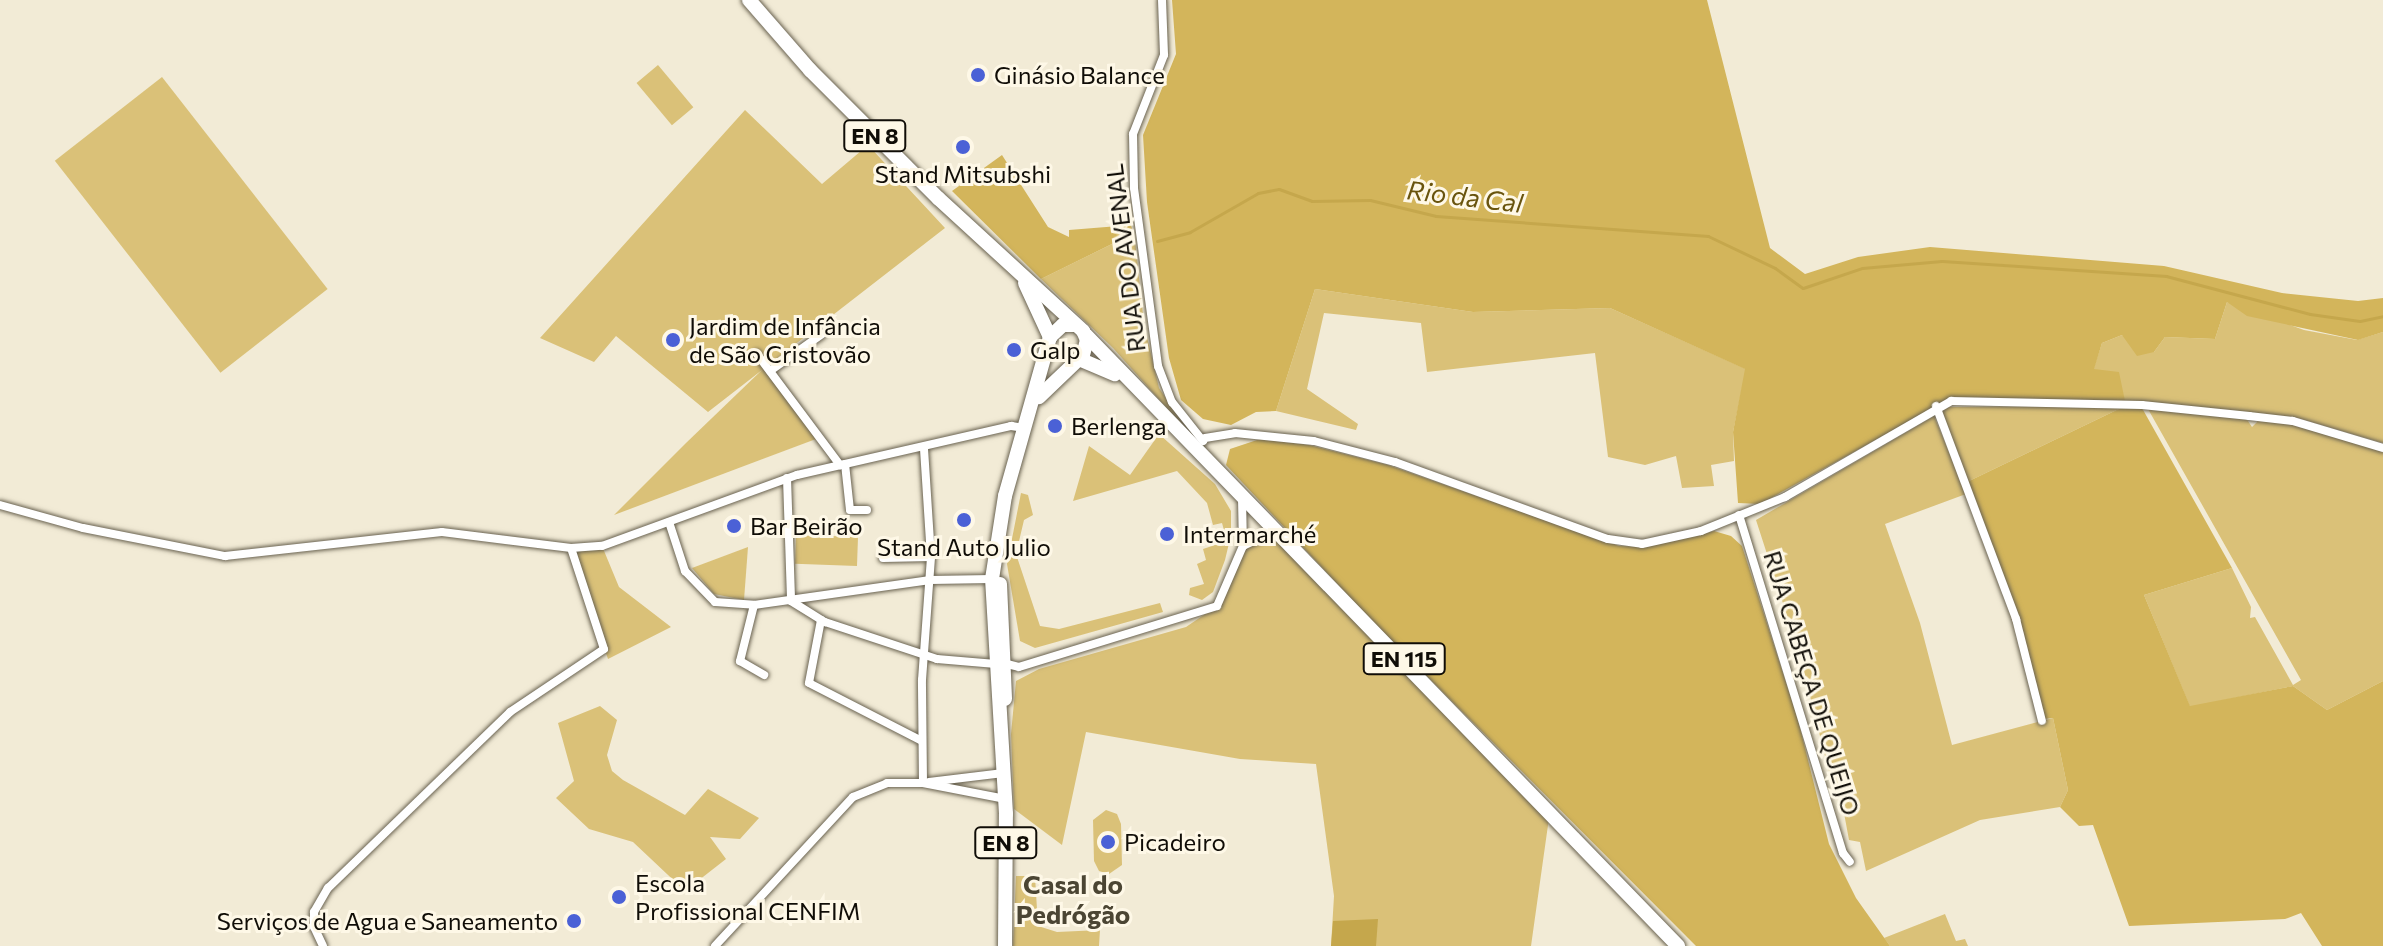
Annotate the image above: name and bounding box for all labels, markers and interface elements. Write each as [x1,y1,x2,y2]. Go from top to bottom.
place label: Ginásio Balance [994,61,1165,89]
marker: Ginásio Balance [969,66,987,84]
road number: EN 8 [843,118,907,154]
marker: Stand Mitsubshi [954,138,972,156]
place label: Stand Mitsubshi [875,160,1051,188]
street label: RUA DO AVENAL [1099,162,1151,354]
water label: Rio da Cal [1405,173,1525,219]
place label: Jardim de Infância de São Cristovão [689,312,881,368]
marker: Jardim de Infância de São Cristovão [664,331,682,349]
place label: Galp [1030,336,1080,364]
marker: Galp [1005,341,1023,359]
place label: Berlenga [1071,412,1167,440]
marker: Berlenga [1046,417,1064,435]
marker: Stand Auto Julio [955,511,973,529]
place label: Bar Beirão [750,512,863,540]
marker: Bar Beirão [725,517,743,535]
place label: Intermarché [1183,520,1316,548]
marker: Intermarché [1158,525,1176,543]
place label: Stand Auto Julio [877,533,1051,561]
street label: RUA CABEÇA DE QUEIJO [1758,547,1866,819]
road number: EN 115 [1362,641,1446,677]
road number: EN 8 [974,825,1038,861]
place label: Picadeiro [1124,828,1226,856]
marker: Picadeiro [1099,833,1117,851]
district label: Casal do Pedrógão [1016,868,1130,930]
place label: Escola Profissional CENFIM [635,869,861,925]
marker: Escola Profissional CENFIM [610,888,628,906]
place label: Serviços de Agua e Saneamento [217,907,558,935]
marker: Serviços de Agua e Saneamento [565,912,583,930]

